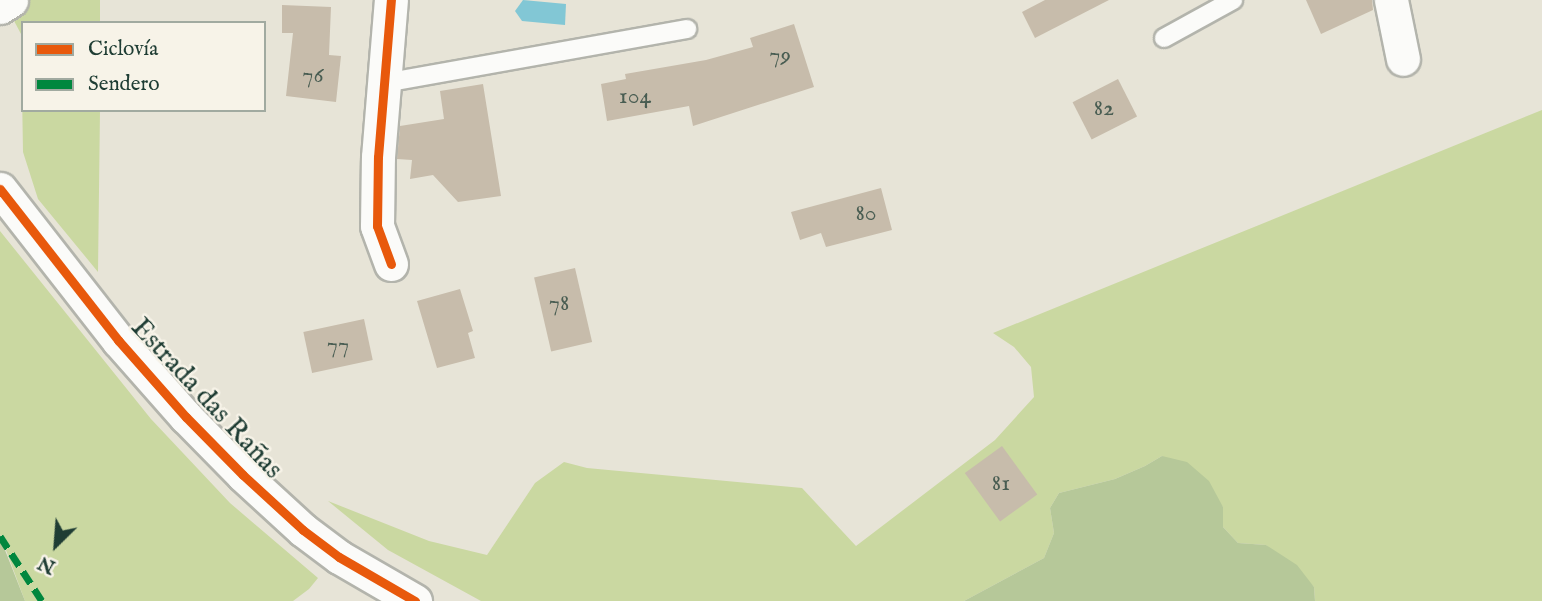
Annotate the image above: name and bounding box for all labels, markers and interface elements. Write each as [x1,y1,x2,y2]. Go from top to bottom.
legend [21,21,266,112]
text: Ciclovía [88,36,158,63]
house number: 79 [769,42,791,70]
house number: 76 [302,62,324,90]
text: Sendero [88,71,159,98]
house number: 104 [619,83,651,111]
house number: 82 [1094,95,1114,123]
house number: 80 [855,200,877,228]
house number: 78 [549,290,569,318]
street label: Estrada das Rañas [123,312,289,486]
house number: 77 [327,332,349,360]
house number: 81 [992,470,1010,498]
north arrow [21,510,91,580]
text: N [35,550,60,578]

